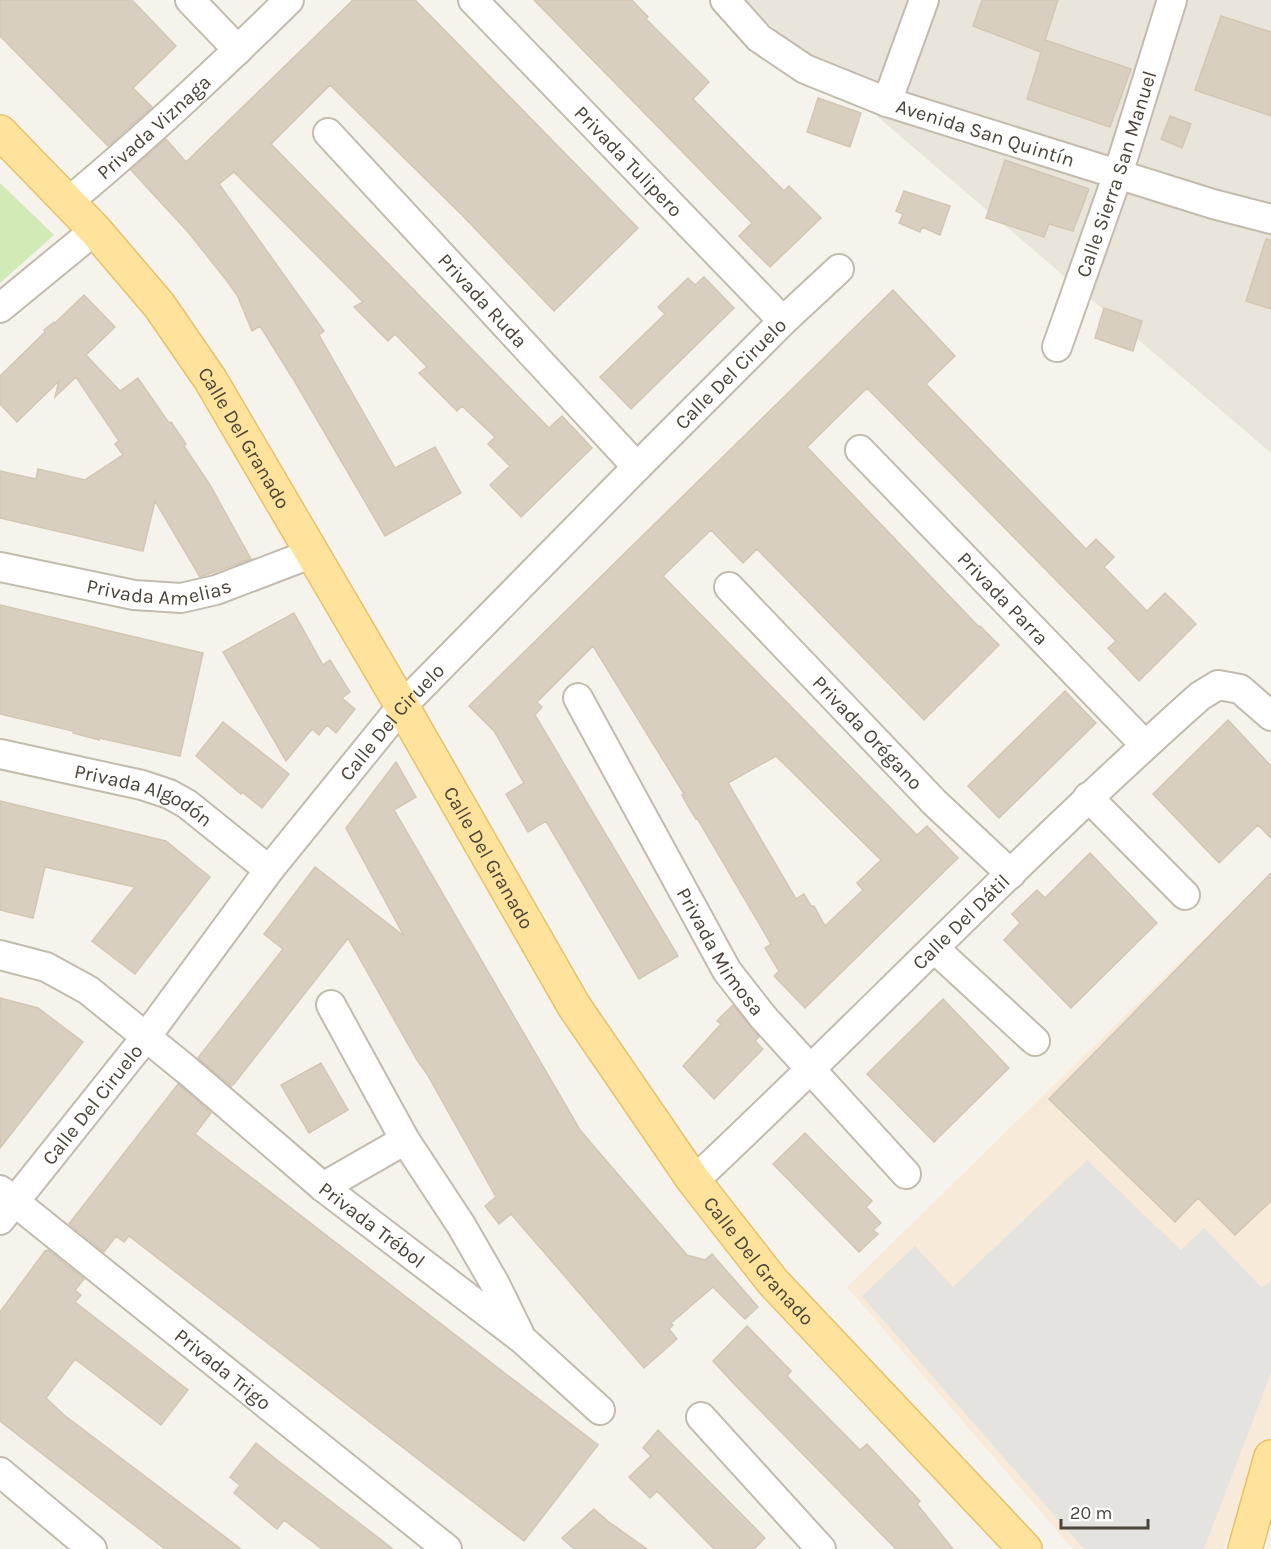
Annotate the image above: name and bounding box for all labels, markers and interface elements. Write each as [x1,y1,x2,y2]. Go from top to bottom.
street label: Calle Sierra San Manuel [1071,68,1161,280]
street label: Privada Viznaga [92,70,215,184]
street label: Avenida San Quintín [893,94,1078,172]
street label: Privada Tulipero [570,101,687,221]
street label: Privada Ruda [434,248,532,352]
street label: Calle Del Ciruelo [670,313,791,434]
street label: Calle Del Granado [194,362,295,513]
street label: Privada Parra [953,547,1053,649]
street label: Privada Amelias [84,574,234,610]
street label: Calle Del Ciruelo [335,659,449,785]
street label: Privada Orégano [808,671,927,794]
street label: Privada Algodón [72,759,217,831]
street label: Calle Del Granado [439,782,539,933]
street label: Calle Del Dátil [907,869,1014,974]
street label: Privada Mimosa [672,883,769,1020]
street label: Calle Del Ciruelo [37,1039,147,1169]
street label: Privada Trébol [315,1177,430,1272]
street label: Calle Del Granado [699,1192,819,1330]
street label: Privada Trigo [170,1323,276,1415]
scale bar [1061,1492,1148,1530]
text: 20 m [1070,1502,1112,1524]

